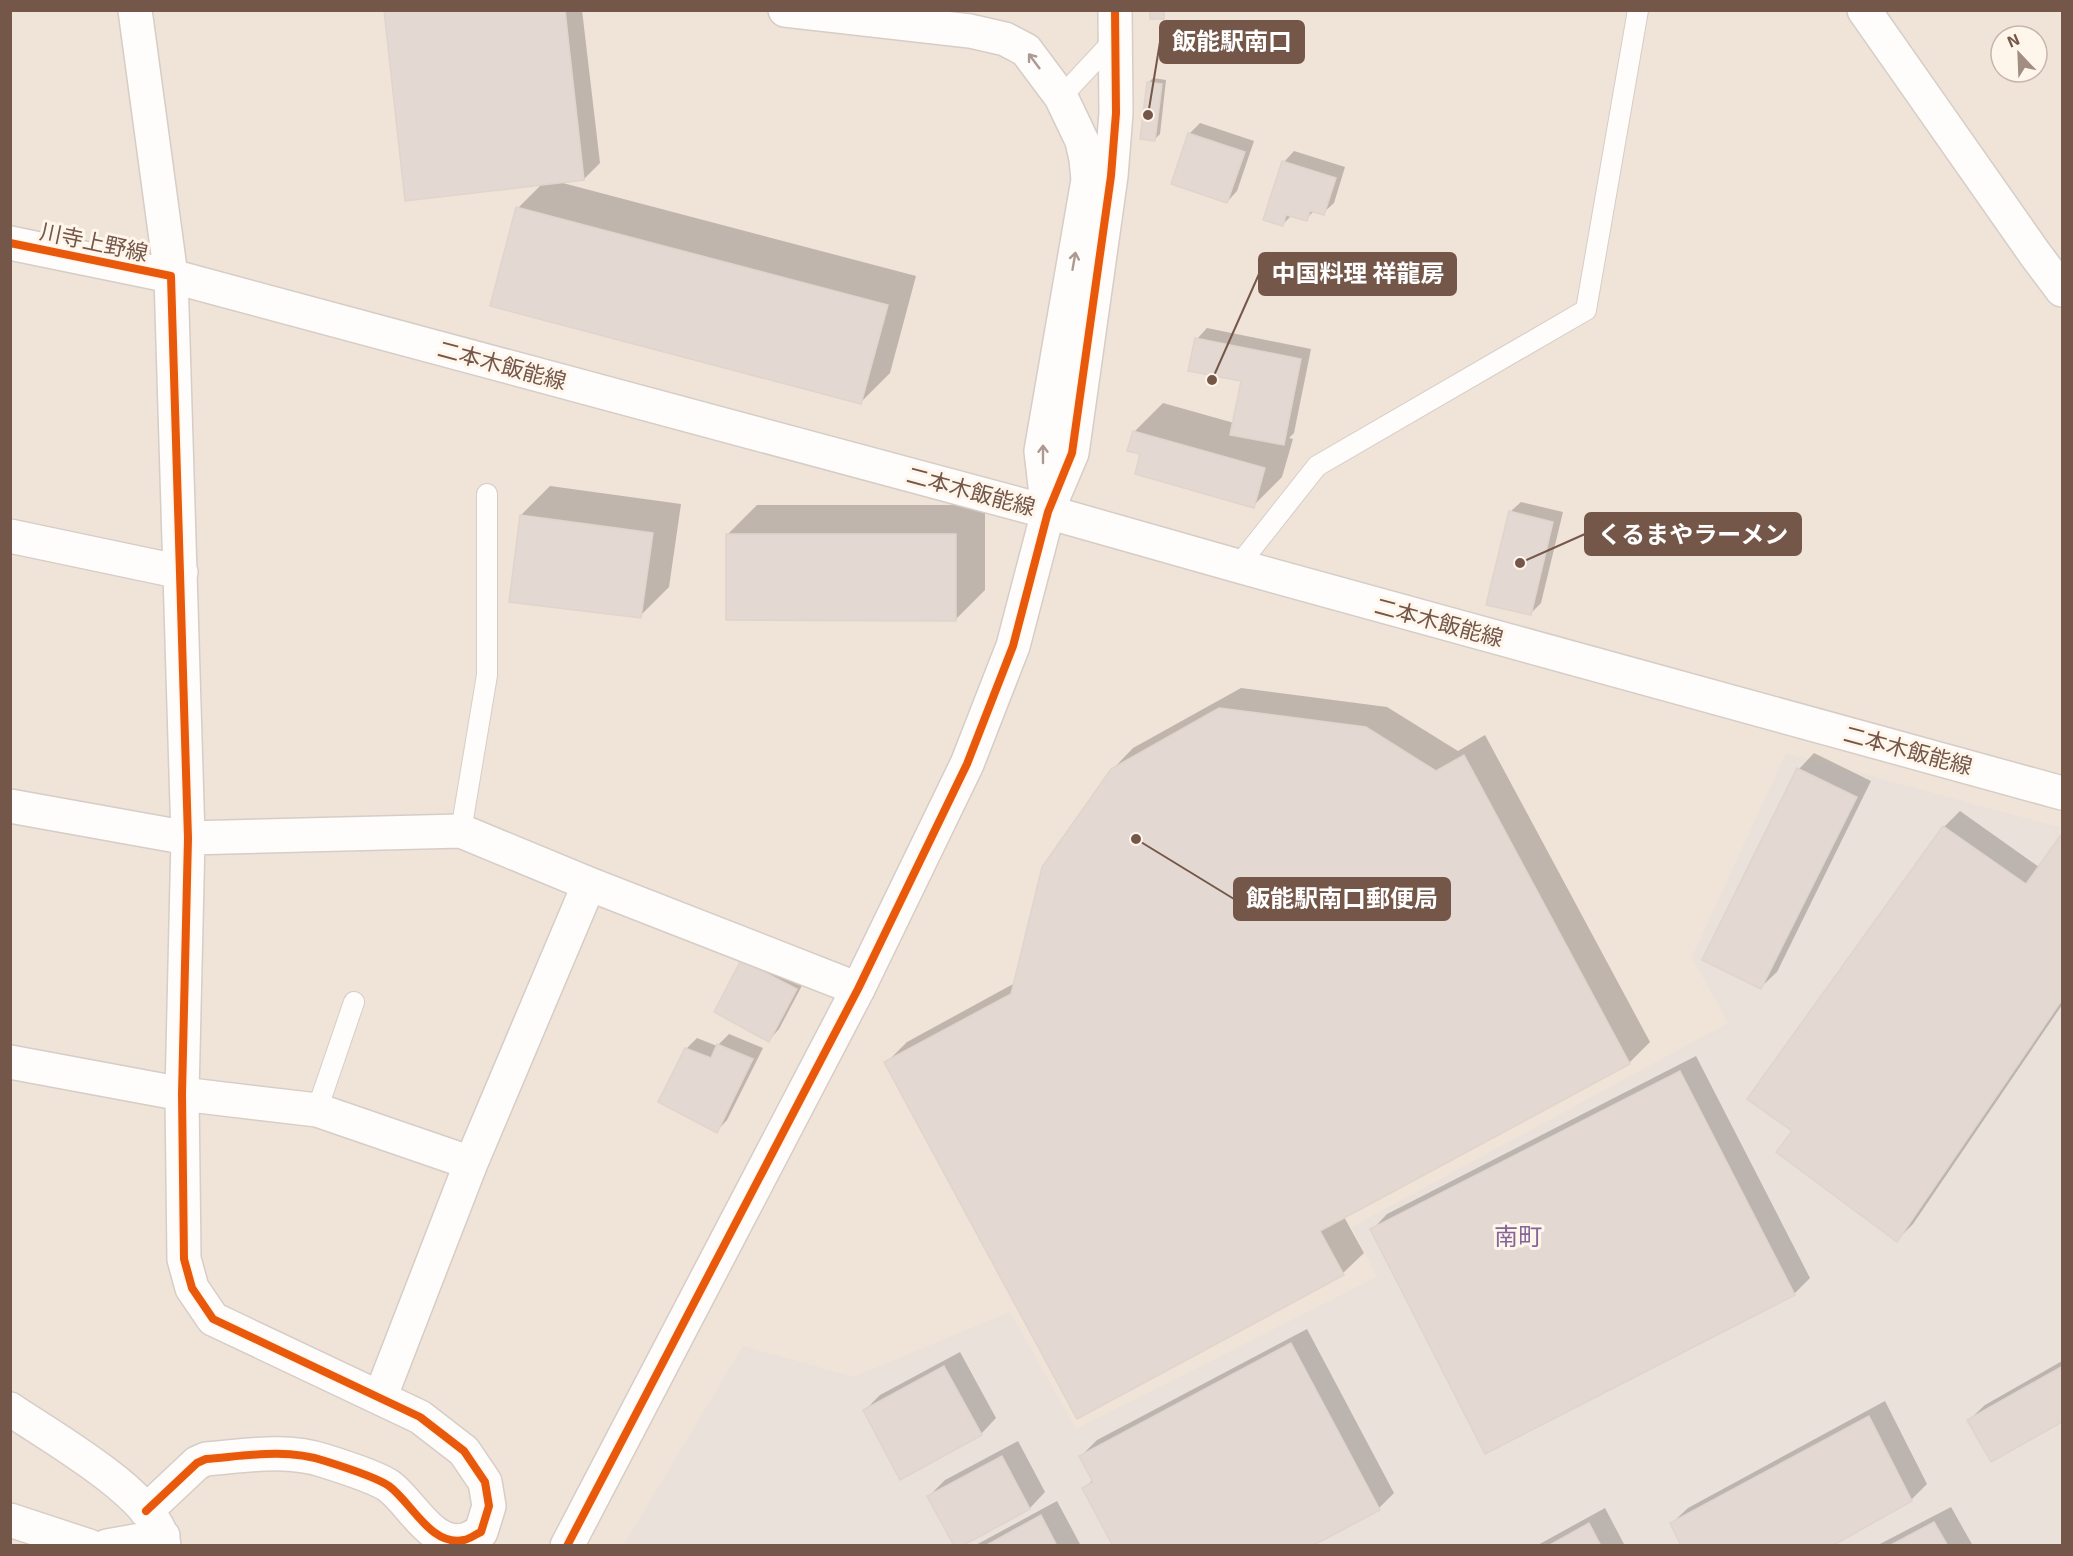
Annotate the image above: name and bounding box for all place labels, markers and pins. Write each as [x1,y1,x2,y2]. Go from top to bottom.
callout: 飯能駅南口 [1160,21,1304,63]
callout: 中国料理 祥龍房 [1259,253,1456,295]
callout: くるまやラーメン [1585,513,1801,555]
callout: 飯能駅南口郵便局 [1234,878,1450,920]

